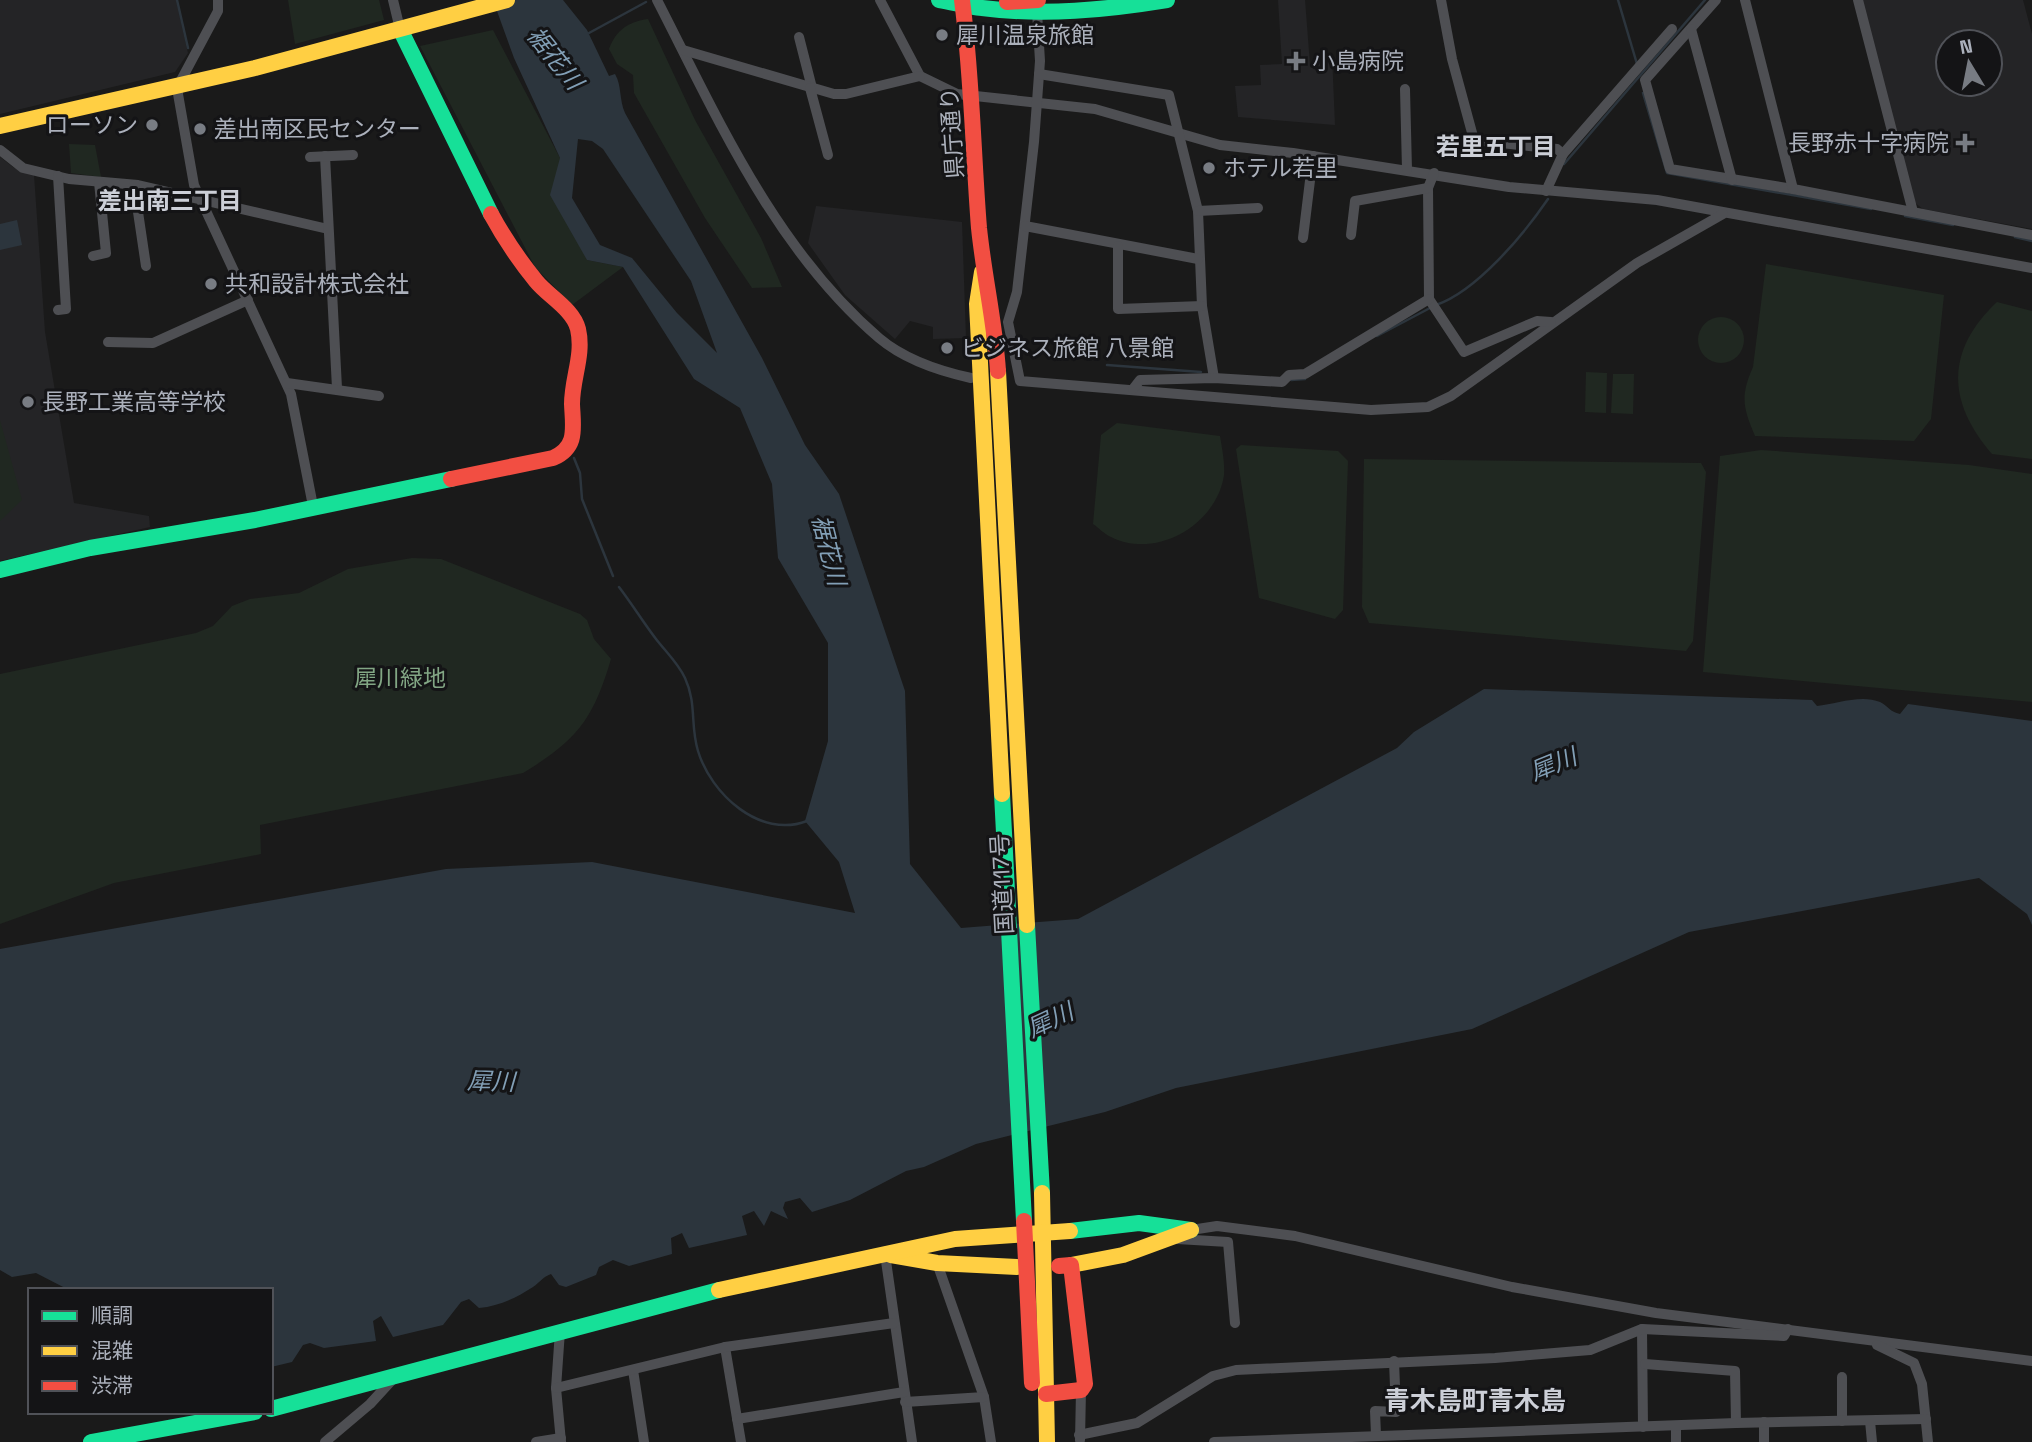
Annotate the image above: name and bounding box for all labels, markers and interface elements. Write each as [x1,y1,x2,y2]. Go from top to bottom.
water label: 裾花川 [520,20,592,98]
place label: 犀川温泉旅館 [956,20,1094,50]
marker: 犀川温泉旅館 [934,27,950,43]
north arrow [1934,28,2004,98]
text: N [1958,33,1975,60]
place label: 小島病院 [1312,46,1404,76]
marker: 小島病院 [1286,51,1306,71]
street label: 県庁通り [934,86,970,180]
place label: ローソン [46,110,138,140]
place label: 差出南区民センター [214,114,421,144]
marker: ローソン [144,117,160,133]
marker: 差出南区民センター [192,121,208,137]
place label: 長野赤十字病院 [1788,128,1949,158]
district label: 若里五丁目 [1436,131,1556,162]
marker: 長野赤十字病院 [1955,133,1975,153]
place label: ホテル若里 [1223,153,1338,183]
marker: ホテル若里 [1201,160,1217,176]
district label: 差出南三丁目 [98,185,242,216]
place label: 共和設計株式会社 [225,269,409,299]
marker: 共和設計株式会社 [203,276,219,292]
place label: ビジネス旅館 八景館 [961,333,1174,363]
marker: ビジネス旅館 八景館 [939,340,955,356]
place label: 長野工業高等学校 [42,387,226,417]
marker: 長野工業高等学校 [20,394,36,410]
water label: 裾花川 [805,511,853,592]
park label: 犀川緑地 [354,663,446,693]
water label: 犀川 [1525,740,1584,787]
street label: 国道117号 [984,833,1020,935]
water label: 犀川 [1022,995,1081,1044]
water label: 犀川 [466,1065,519,1097]
legend [28,1288,273,1414]
text: 順調 [91,1302,133,1329]
text: 混雑 [91,1337,133,1364]
text: 渋滞 [91,1372,133,1399]
district label: 青木島町青木島 [1384,1384,1566,1418]

